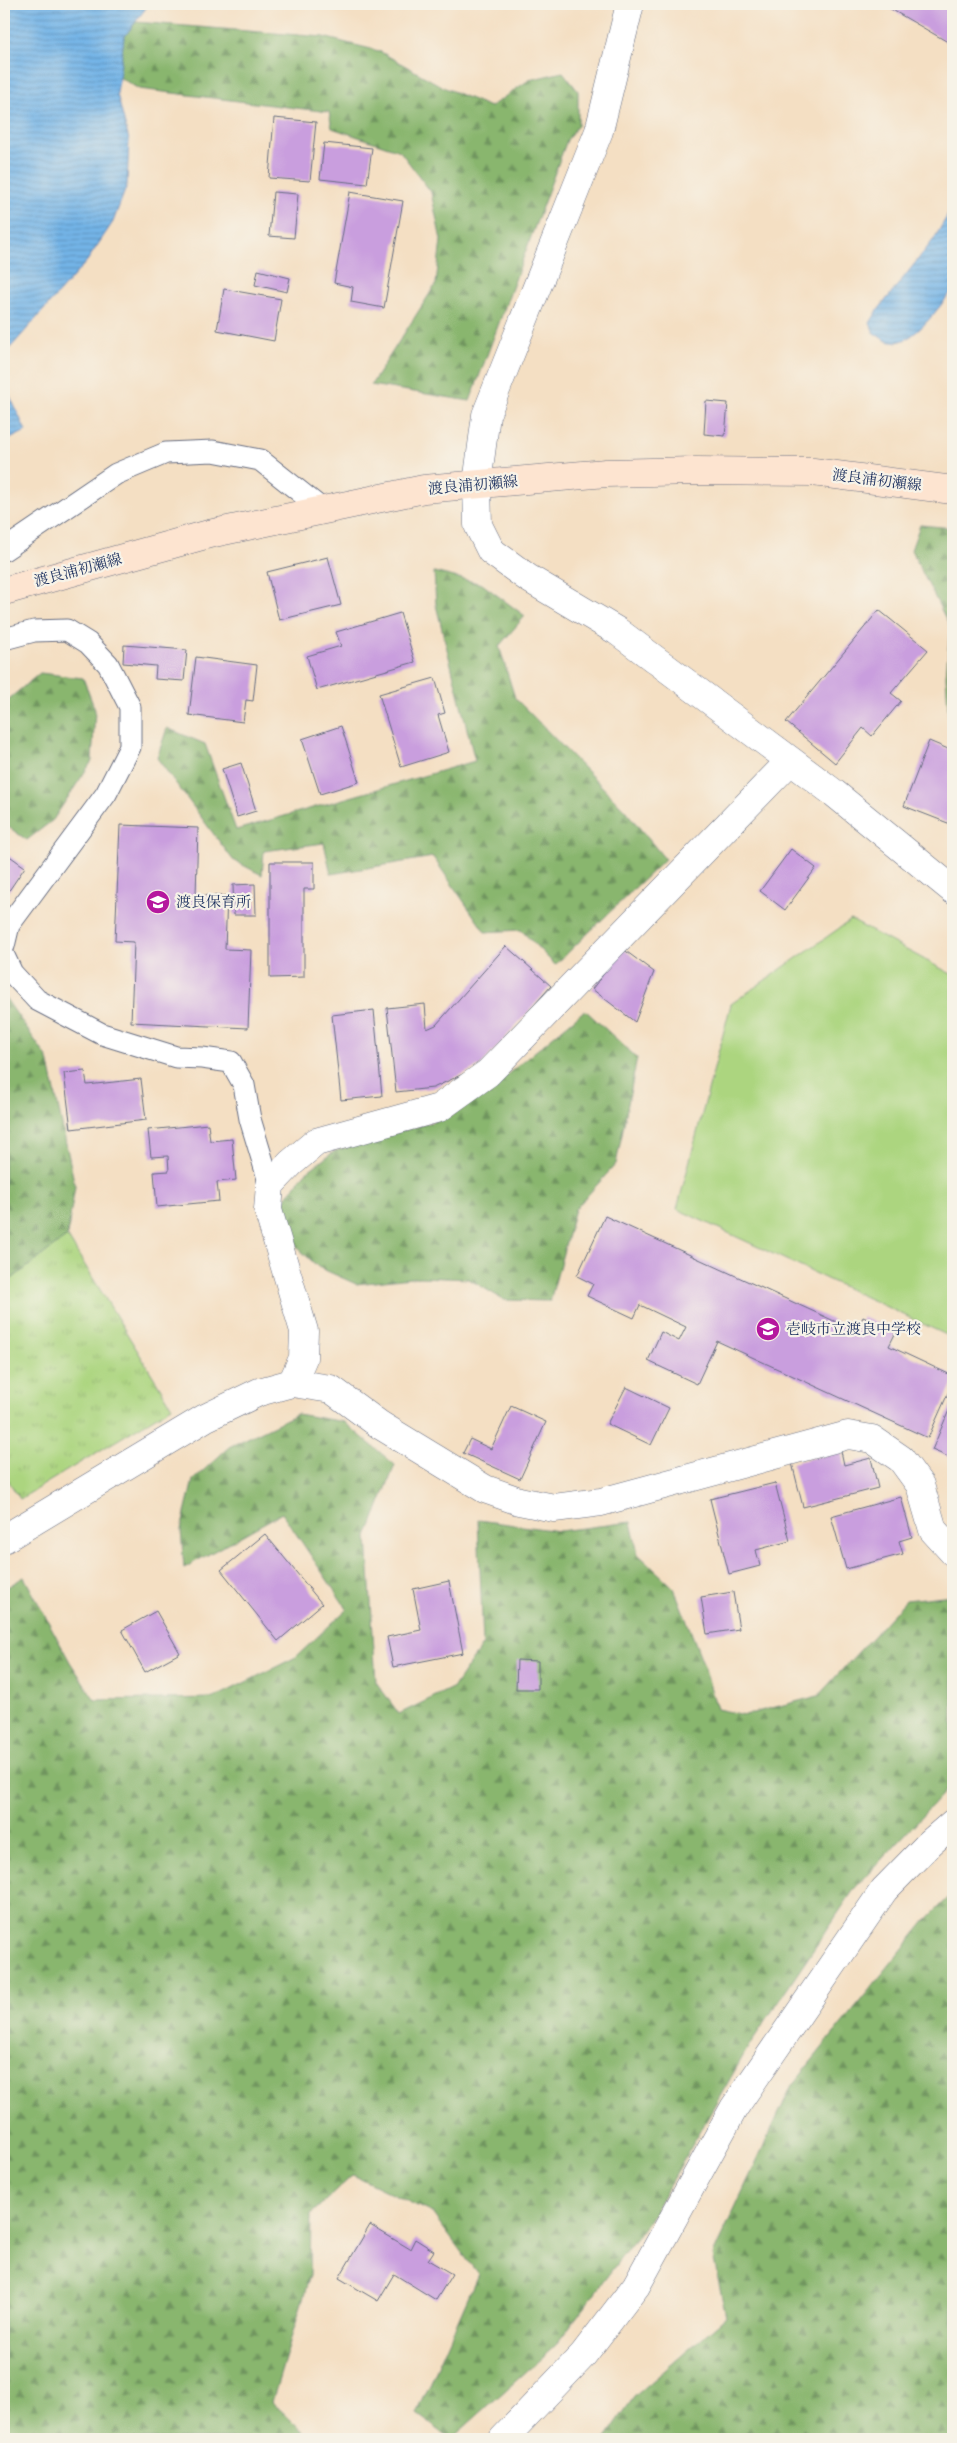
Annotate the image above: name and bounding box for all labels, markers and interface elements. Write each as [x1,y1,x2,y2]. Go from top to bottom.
street label: 渡良浦初瀬線 [831,466,923,495]
street label: 渡良浦初瀬線 [427,472,519,499]
street label: 渡良浦初瀬線 [32,550,124,591]
school or university icon: 渡良保育所 [145,889,171,915]
place label: 渡良保育所 [176,893,251,912]
school or university icon: 壱岐市立渡良中学校 [755,1316,781,1342]
place label: 壱岐市立渡良中学校 [786,1320,921,1339]

